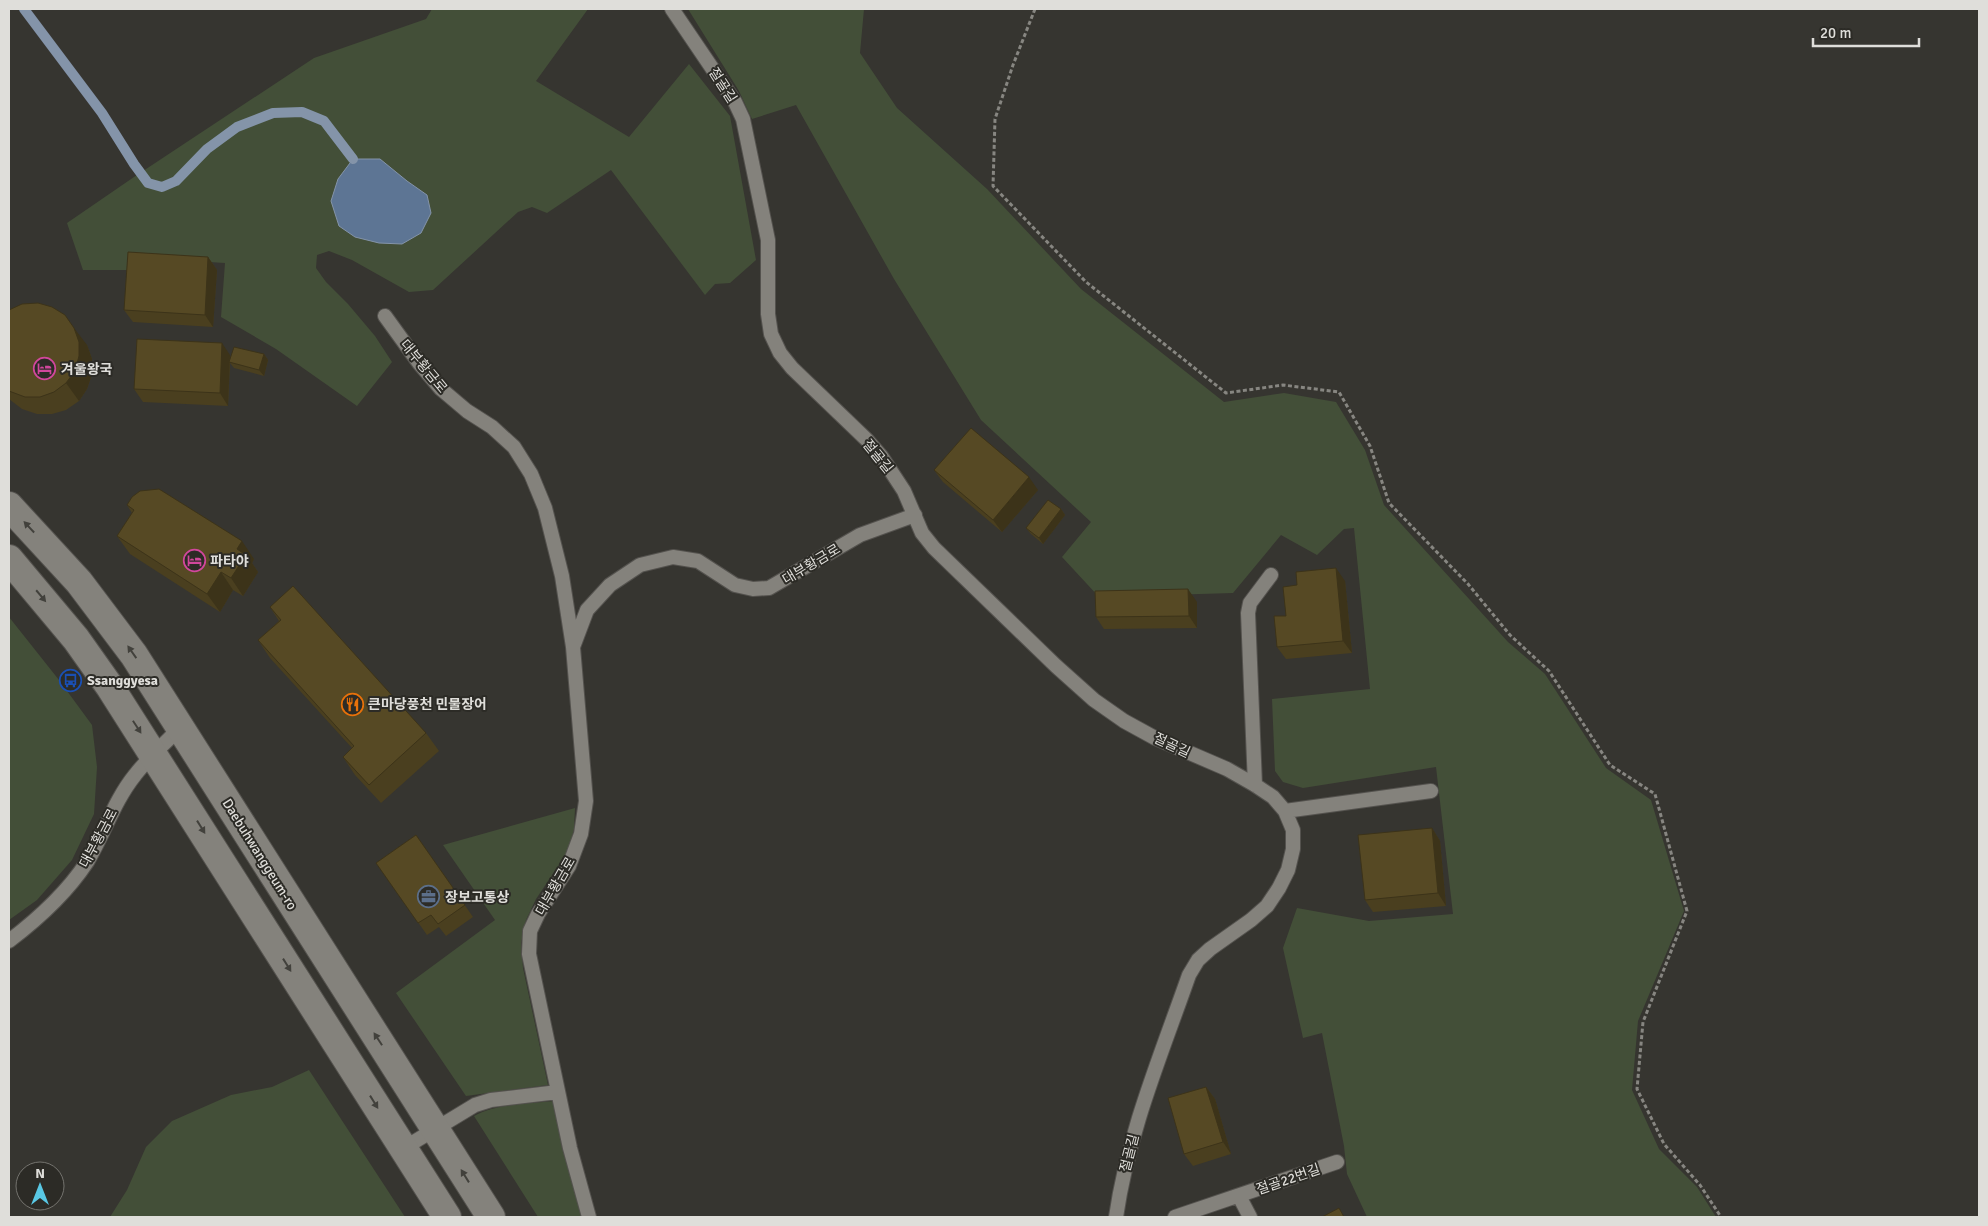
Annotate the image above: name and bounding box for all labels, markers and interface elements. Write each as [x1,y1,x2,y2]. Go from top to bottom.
scale bar [1813,15,1919,47]
text: 20 m [1820,24,1851,42]
street label: 절골길 [705,64,740,106]
street label: 대부황금로 [396,336,451,397]
hotel icon: 겨울왕국 [33,357,57,381]
place label: 겨울왕국 [61,361,113,378]
street label: 절골길 [859,436,896,477]
one-way arrow [23,521,35,533]
street label: 대부황금로 [779,540,843,588]
hotel icon: 파타야 [182,549,206,573]
place label: 파타야 [210,553,249,570]
one-way arrow [35,589,46,602]
one-way arrow [127,646,137,659]
bus stop icon: Ssanggyesa [59,668,83,692]
place label: Ssanggyesa [87,672,158,689]
restaurant icon: 큰마당풍천 민물장어 [340,692,364,716]
place label: 큰마당풍천 민물장어 [368,696,487,713]
one-way arrow [132,720,141,733]
street label: 절골길 [1151,730,1193,761]
street label: Daebuhwanggeum-ro [218,796,301,913]
street label: 대부황금로 [76,806,121,871]
one-way arrow [196,821,205,834]
street label: 대부황금로 [532,854,579,918]
office icon: 장보고통상 [417,885,441,909]
place label: 장보고통상 [445,889,510,906]
one-way arrow [282,958,292,971]
one-way arrow [373,1032,382,1045]
one-way arrow [370,1095,379,1109]
street label: 절골길 [1117,1132,1142,1174]
north arrow [15,1161,65,1211]
street label: 절골22번길 [1254,1161,1322,1198]
text: N [35,1165,45,1182]
one-way arrow [460,1169,469,1183]

